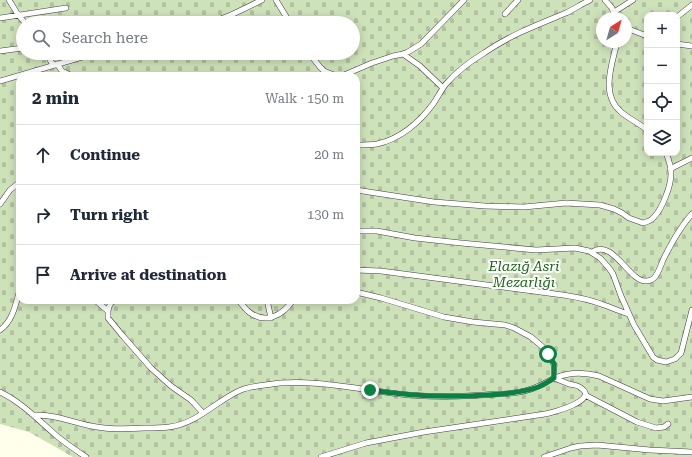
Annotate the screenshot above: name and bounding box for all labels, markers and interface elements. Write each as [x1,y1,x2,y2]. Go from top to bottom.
north arrow [596,12,632,48]
map controls [644,12,680,156]
button: + [644,12,680,48]
search box [16,16,360,60]
icon: search [30,27,52,49]
text: Search here [62,29,148,47]
button: − [644,48,680,84]
button: locate [644,84,680,120]
text: 2 min [32,88,79,108]
text: Walk · 150 m [265,91,344,106]
button: layers [644,120,680,156]
icon: ahead [32,144,54,166]
text: Continue [70,146,140,164]
text: 20 m [314,147,344,162]
icon: right [32,204,54,226]
text: Turn right [70,206,149,224]
text: 130 m [307,207,344,222]
park label: Elazığ Asri Mezarlığı [488,258,559,290]
icon: arrive [32,264,54,286]
text: Arrive at destination [70,266,226,284]
route start [539,345,557,363]
route end [361,381,379,399]

